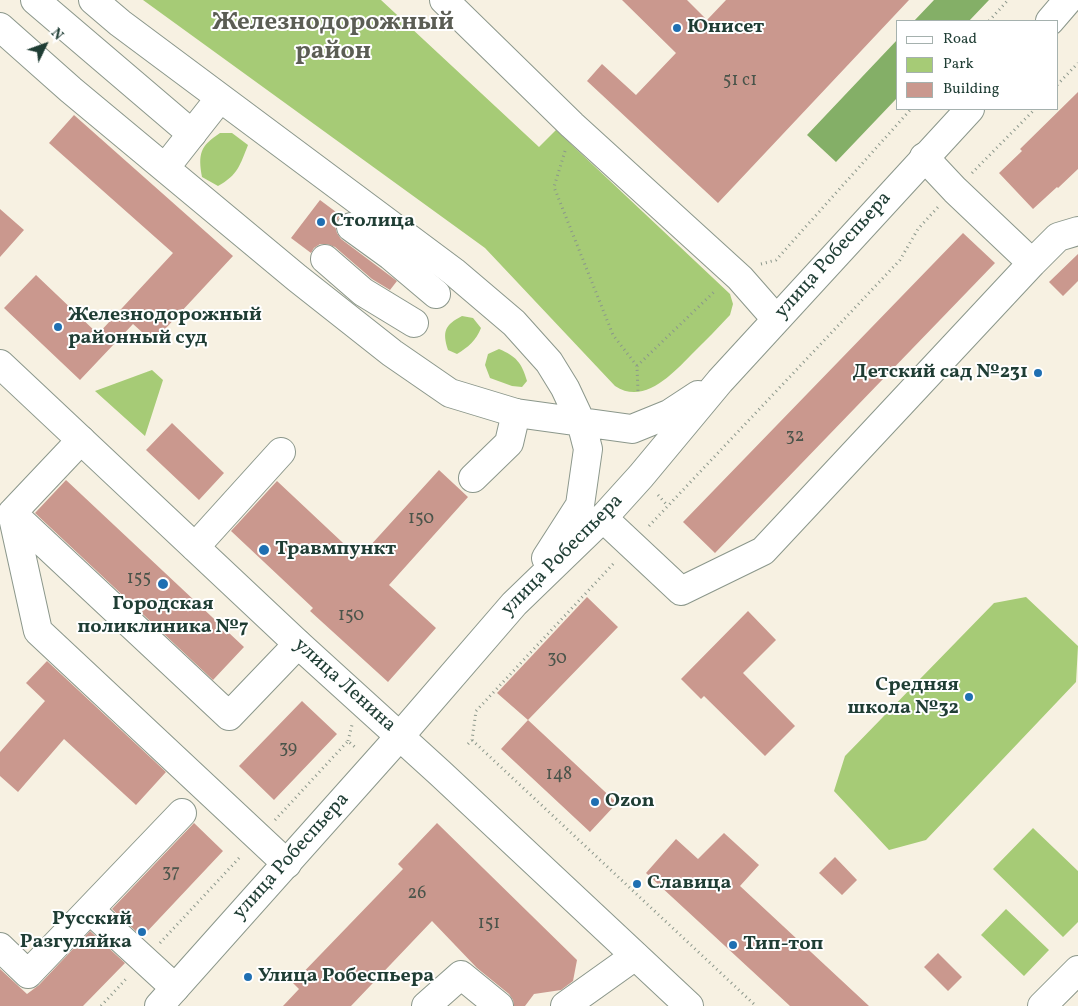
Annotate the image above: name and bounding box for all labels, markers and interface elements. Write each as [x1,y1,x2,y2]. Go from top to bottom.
district label: Железнодорожный район [212,9,454,68]
place label: Юнисет [687,16,764,40]
north arrow [20,20,70,70]
legend [896,20,1058,110]
marker: Юнисет [671,22,683,34]
text: N [46,24,67,45]
text: Road [943,29,977,50]
text: Park [943,54,974,75]
house number: 51 с1 [723,71,757,93]
text: Building [943,79,999,100]
street label: улица Робеспьера [771,187,897,325]
place label: Столица [331,210,415,234]
marker: Столица [315,216,327,228]
place label: Железнодорожный районный суд [68,304,262,351]
marker: Железнодорожный районный суд [52,321,64,333]
place label: Детский сад №231 [853,361,1028,385]
marker: Детский сад №231 [1032,367,1044,379]
house number: 32 [786,427,804,449]
street label: улица Робеспьера [497,490,629,622]
house number: 150 [408,509,434,531]
place label: Травмпункт [275,538,396,562]
marker: Травмпункт [257,543,271,557]
house number: 155 [127,569,151,591]
marker: Городская поликлиника №7 [156,577,170,591]
place label: Городская поликлиника №7 [77,593,249,640]
house number: 150 [338,606,364,628]
street label: улица Ленина [288,634,400,738]
house number: 30 [547,649,567,671]
place label: Средняя школа №32 [848,674,959,721]
marker: Средняя школа №32 [963,691,975,703]
house number: 39 [279,739,297,761]
house number: 148 [546,765,572,787]
street label: улица Робеспьера [229,788,355,926]
place label: Ozon [605,790,655,814]
marker: Ozon [589,796,601,808]
house number: 37 [162,863,180,885]
place label: Славица [647,872,731,896]
marker: Славица [631,878,643,890]
house number: 26 [408,884,426,906]
place label: Русский Разгуляйка [20,908,132,955]
house number: 151 [478,914,500,936]
marker: Русский Разгуляйка [136,926,148,938]
place label: Тип-топ [743,933,823,957]
marker: Тип-топ [727,939,739,951]
place label: Улица Робеспьера [258,965,434,989]
marker: Улица Робеспьера [242,971,254,983]

